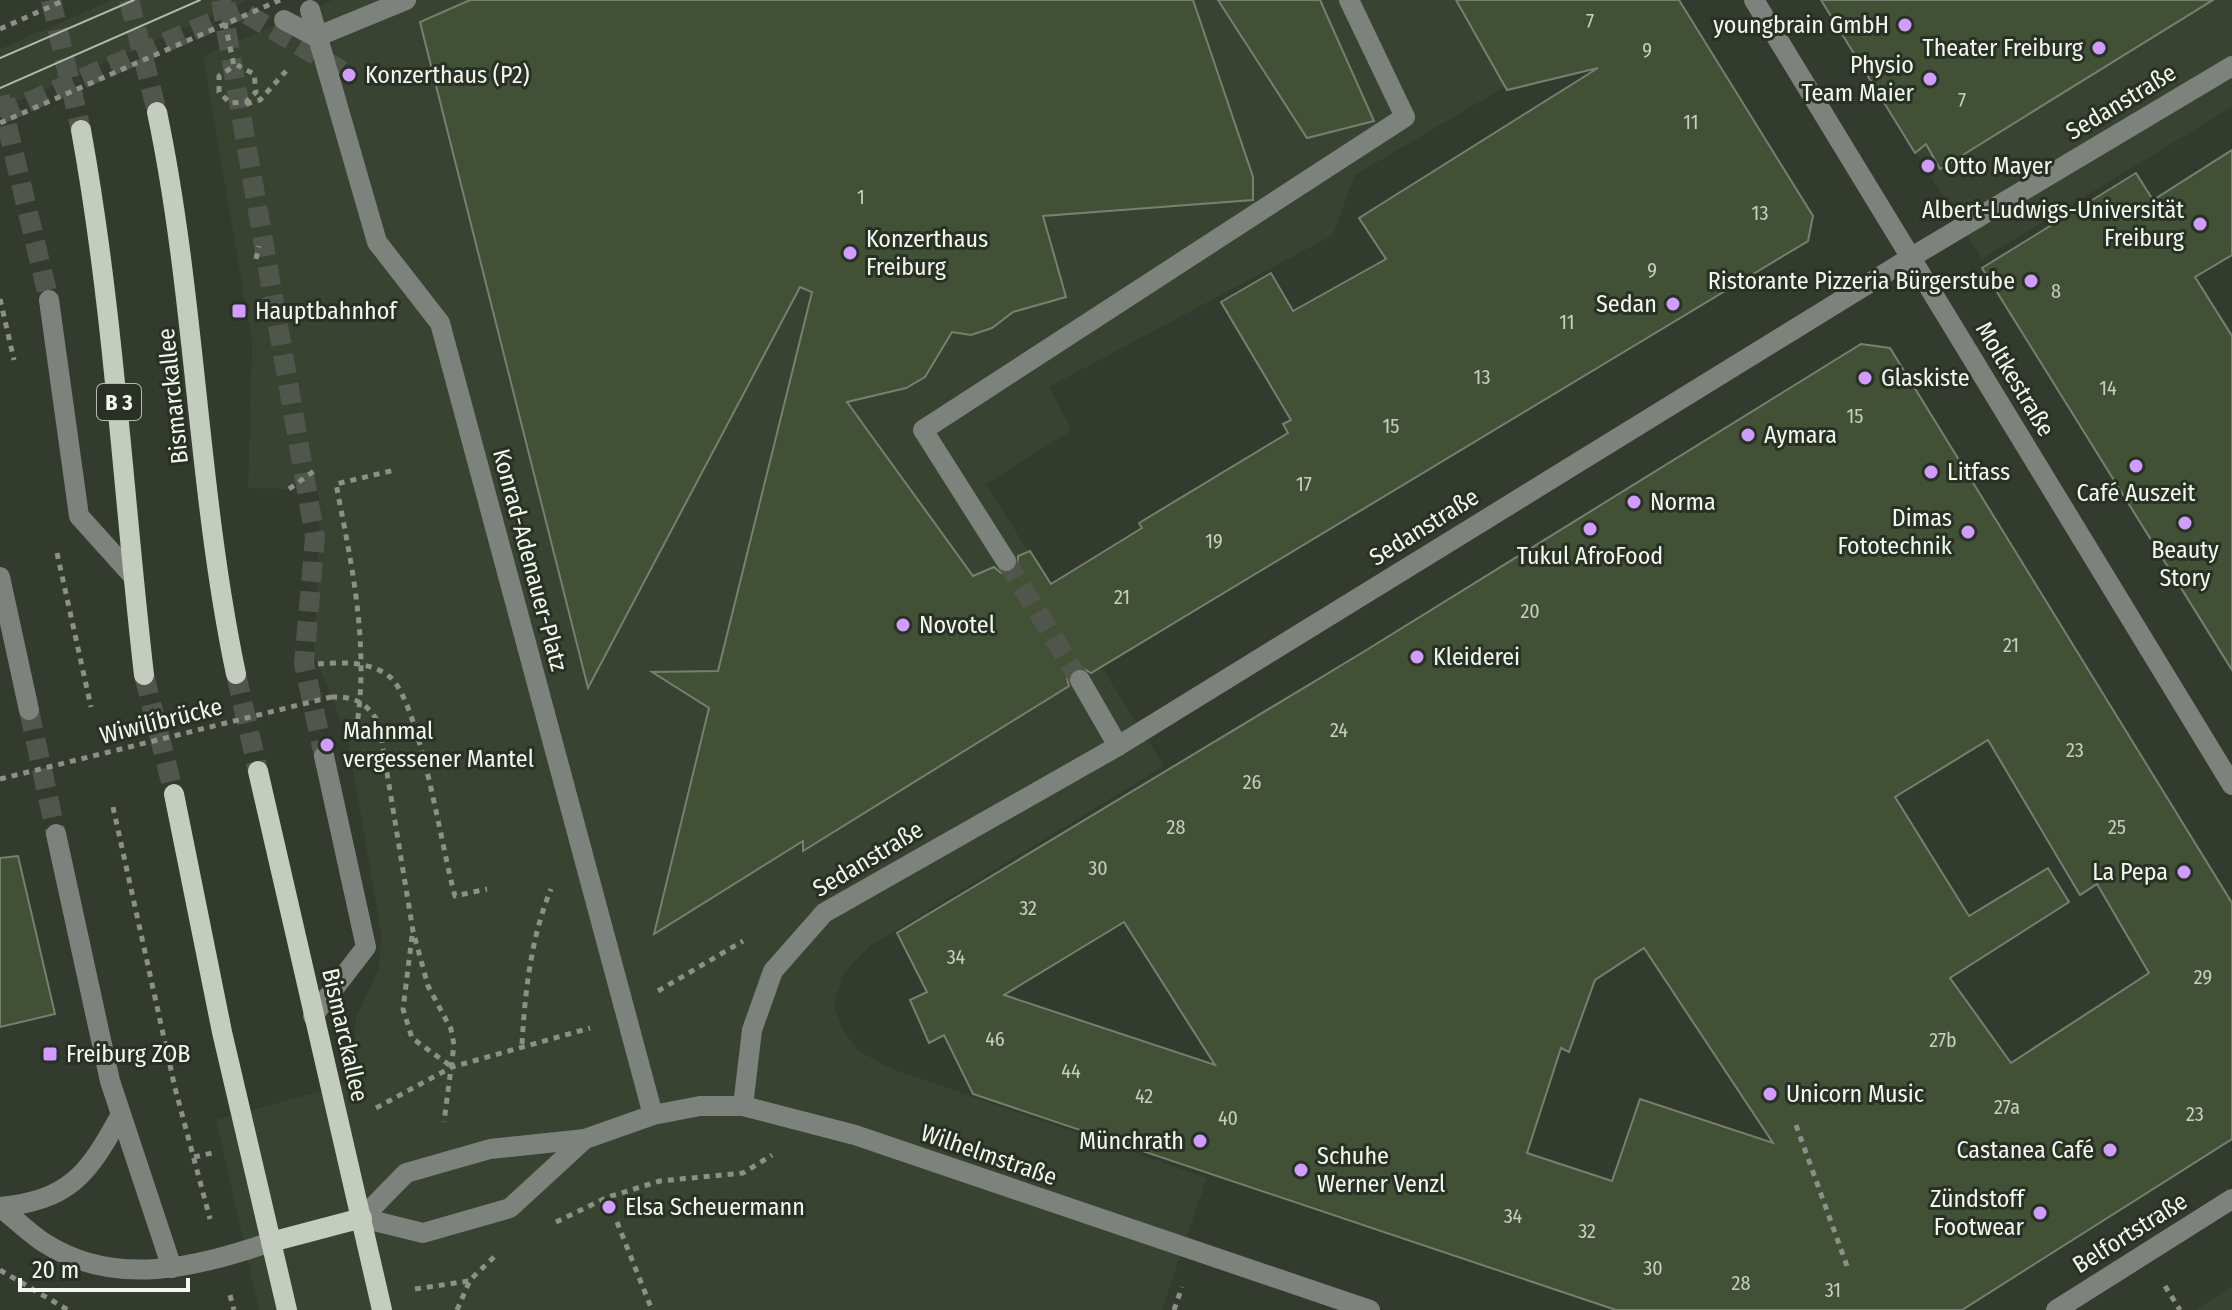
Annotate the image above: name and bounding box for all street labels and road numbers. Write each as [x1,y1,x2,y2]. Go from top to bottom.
street label: Sedanstraße [2061,58,2181,146]
street label: Moltkestraße [1970,317,2060,441]
street label: Bismarckallee [152,327,194,465]
road number: B 3 [97,384,141,420]
street label: Konrad-Adenauer-Platz [487,446,573,674]
street label: Sedanstraße [1364,482,1484,572]
street label: Wiwilíbrücke [97,692,225,750]
street label: Sedanstraße [808,815,928,903]
street label: Bismarckallee [316,965,374,1105]
street label: Wilhelmstraße [917,1119,1061,1191]
street label: Belfortstraße [2068,1187,2192,1279]

